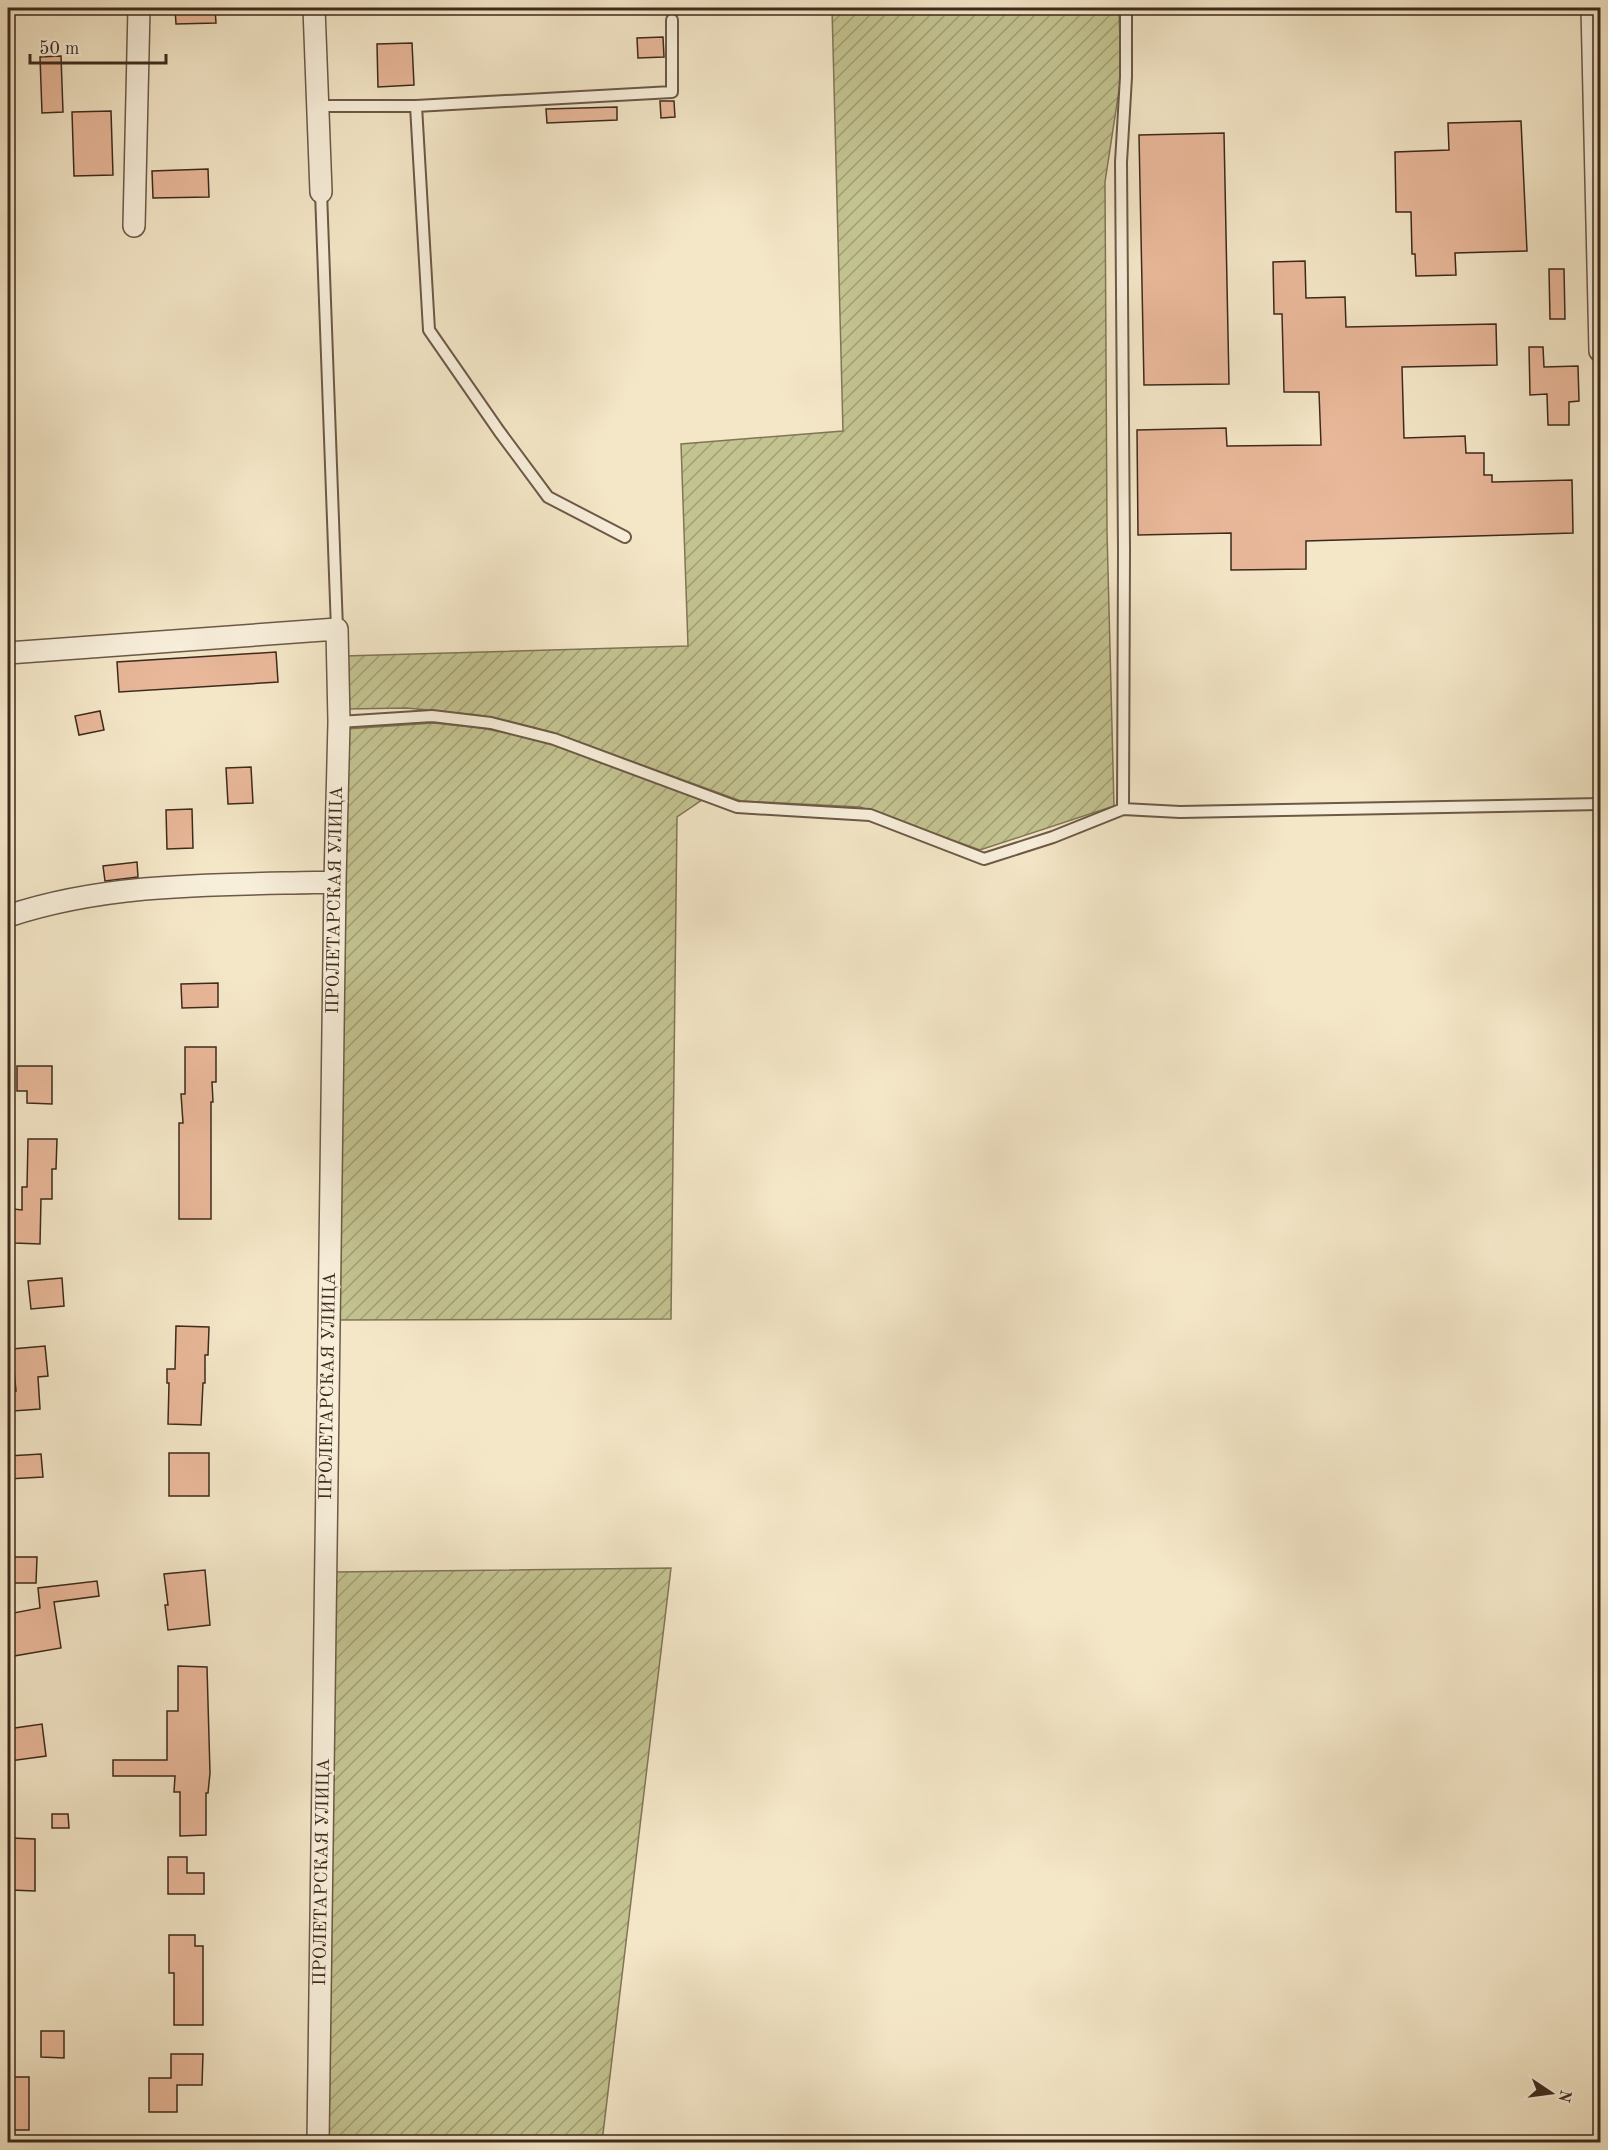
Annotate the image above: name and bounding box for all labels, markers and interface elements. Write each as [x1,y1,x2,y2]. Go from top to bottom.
scale bar [30,27,166,65]
text: 50 m [39,40,79,58]
street label: ПРОЛЕТАРСКАЯ УЛИЦА [324,786,346,1014]
street label: ПРОЛЕТАРСКАЯ УЛИЦА [317,1272,339,1500]
street label: ПРОЛЕТАРСКАЯ УЛИЦА [311,1758,333,1986]
north arrow [1521,2063,1581,2123]
text: N [1554,2088,1573,2104]

